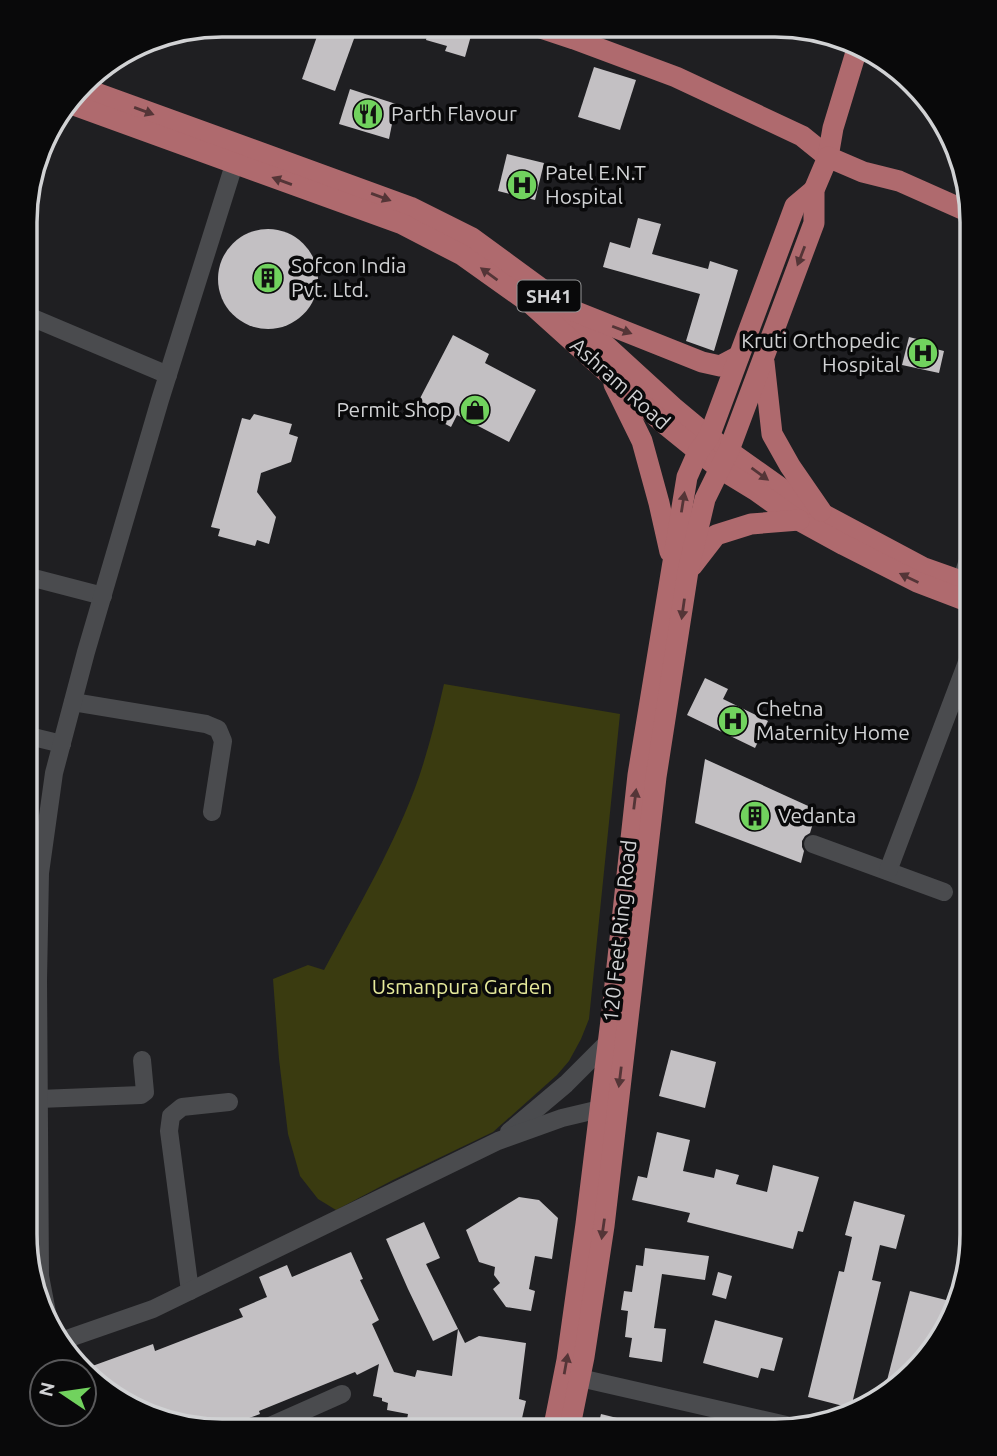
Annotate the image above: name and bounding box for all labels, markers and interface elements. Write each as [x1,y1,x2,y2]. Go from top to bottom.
restaurant icon: Parth Flavour [351,97,385,131]
place label: Parth Flavour [391,101,517,125]
one-way arrow [134,105,155,116]
place label: Patel E.N.T Hospital [545,160,646,208]
hospital icon: Patel E.N.T Hospital [505,168,539,202]
one-way arrow [272,175,293,186]
one-way arrow [371,191,392,202]
one-way arrow [796,246,807,267]
place label: Sofcon India Pvt. Ltd. [291,253,407,301]
building icon: Sofcon India Pvt. Ltd. [251,261,285,295]
one-way arrow [480,267,498,281]
road number: SH41 [518,280,580,312]
one-way arrow [612,324,633,335]
place label: Kruti Orthopedic Hospital [741,328,900,376]
street label: Ashram Road [566,332,675,434]
hospital icon: Kruti Orthopedic Hospital [906,336,940,370]
shop icon: Permit Shop [458,393,492,427]
place label: Permit Shop [336,397,452,421]
one-way arrow [751,466,769,480]
one-way arrow [678,491,689,513]
one-way arrow [899,572,919,584]
one-way arrow [677,598,688,620]
place label: Chetna Maternity Home [756,696,910,744]
hospital icon: Chetna Maternity Home [716,704,750,738]
one-way arrow [630,788,641,810]
building icon: Vedanta [738,799,772,833]
place label: Vedanta [778,803,856,827]
street label: 120 Feet Ring Road [598,839,641,1023]
park label: Usmanpura Garden [372,974,552,998]
one-way arrow [615,1066,626,1088]
one-way arrow [597,1218,608,1240]
one-way arrow [561,1353,572,1375]
north arrow [28,1358,98,1428]
text: N [34,1380,59,1399]

